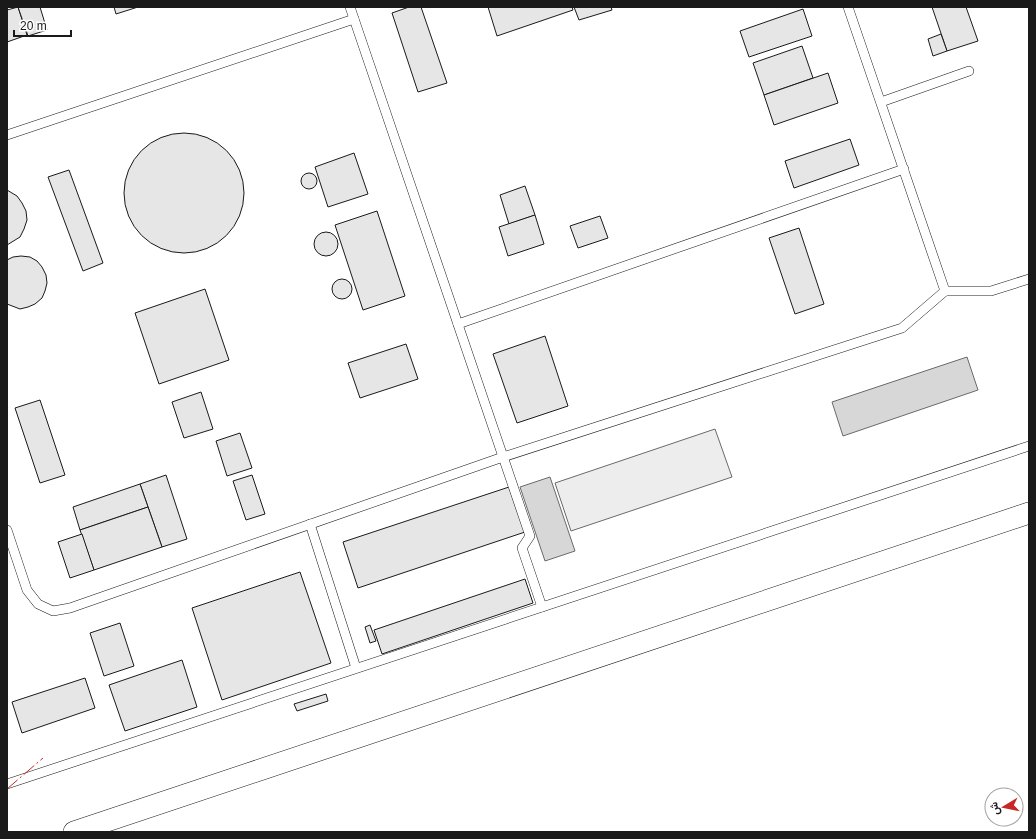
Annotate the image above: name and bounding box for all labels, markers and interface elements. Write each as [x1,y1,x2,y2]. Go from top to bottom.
scale bar [14,12,71,38]
text: 20 m [20,19,47,33]
north arrow [984,787,1024,827]
text: ش [987,801,1002,816]

